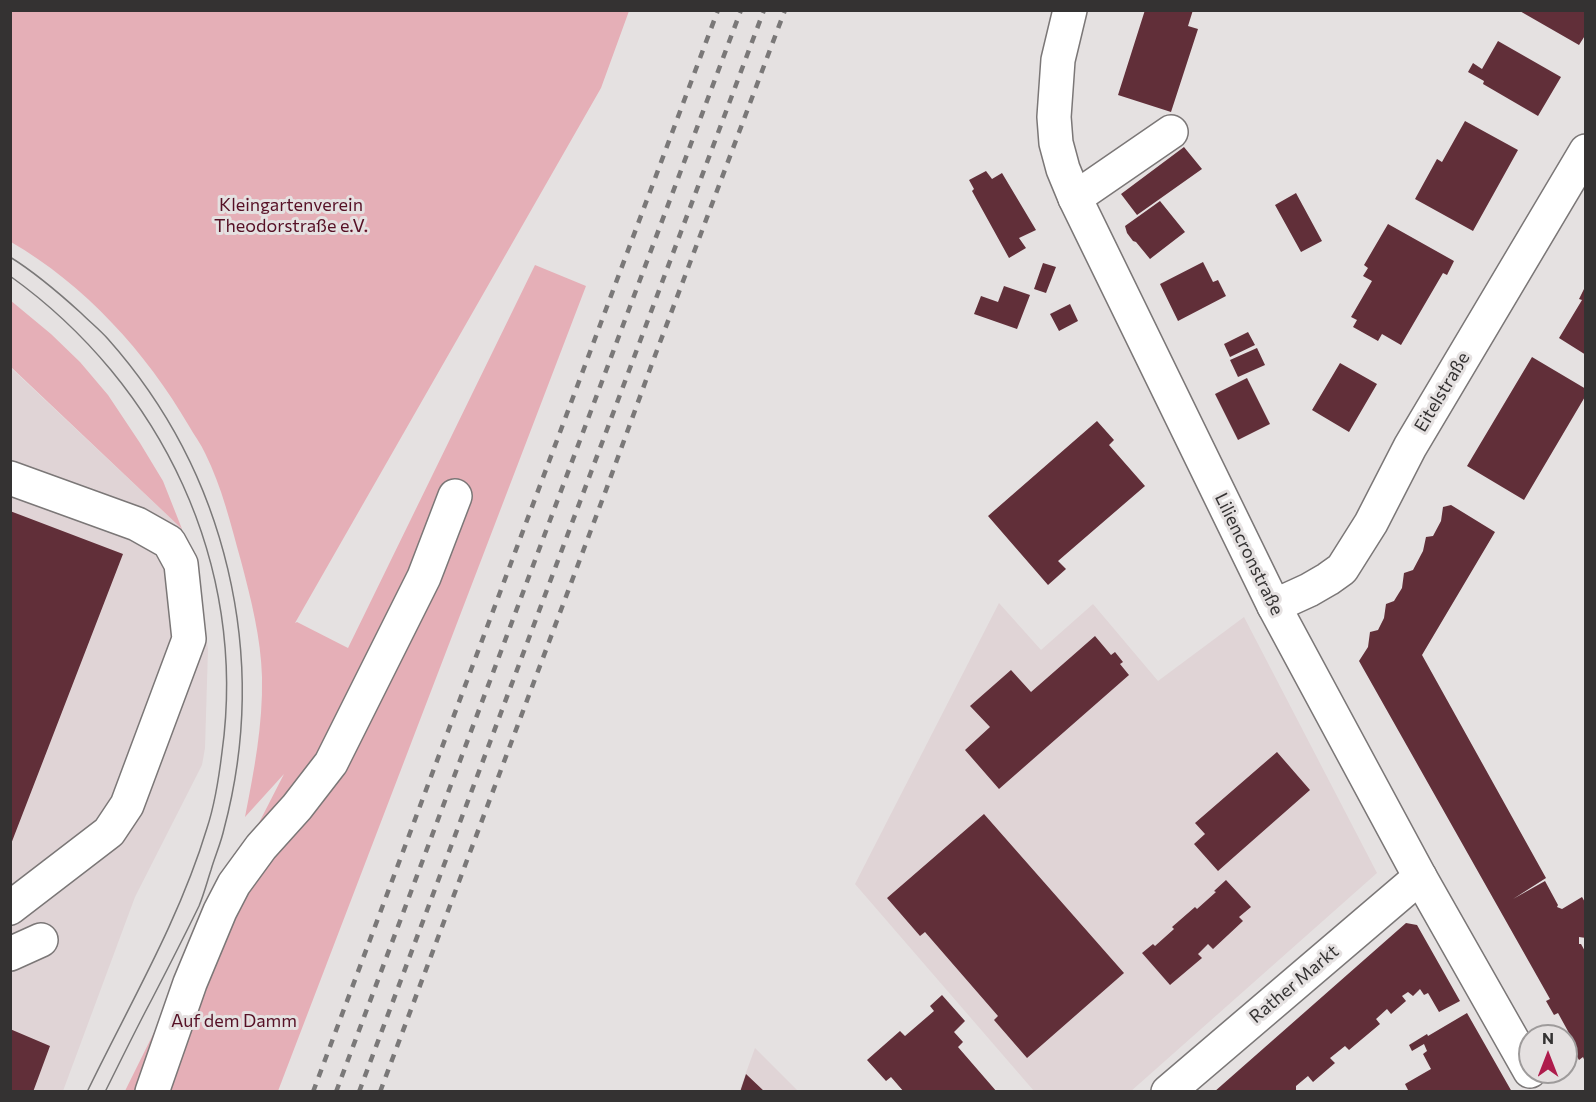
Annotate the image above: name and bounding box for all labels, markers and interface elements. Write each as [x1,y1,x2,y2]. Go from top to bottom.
park label: Kleingartenverein Theodorstraße e.V. [214,194,368,236]
street label: Eitelstraße [1410,348,1474,436]
street label: Liliencronstraße [1210,489,1288,619]
street label: Rather Markt [1245,940,1343,1028]
park label: Auf dem Damm [171,1010,297,1032]
north arrow [1518,1024,1578,1084]
text: N [1542,1028,1554,1047]

